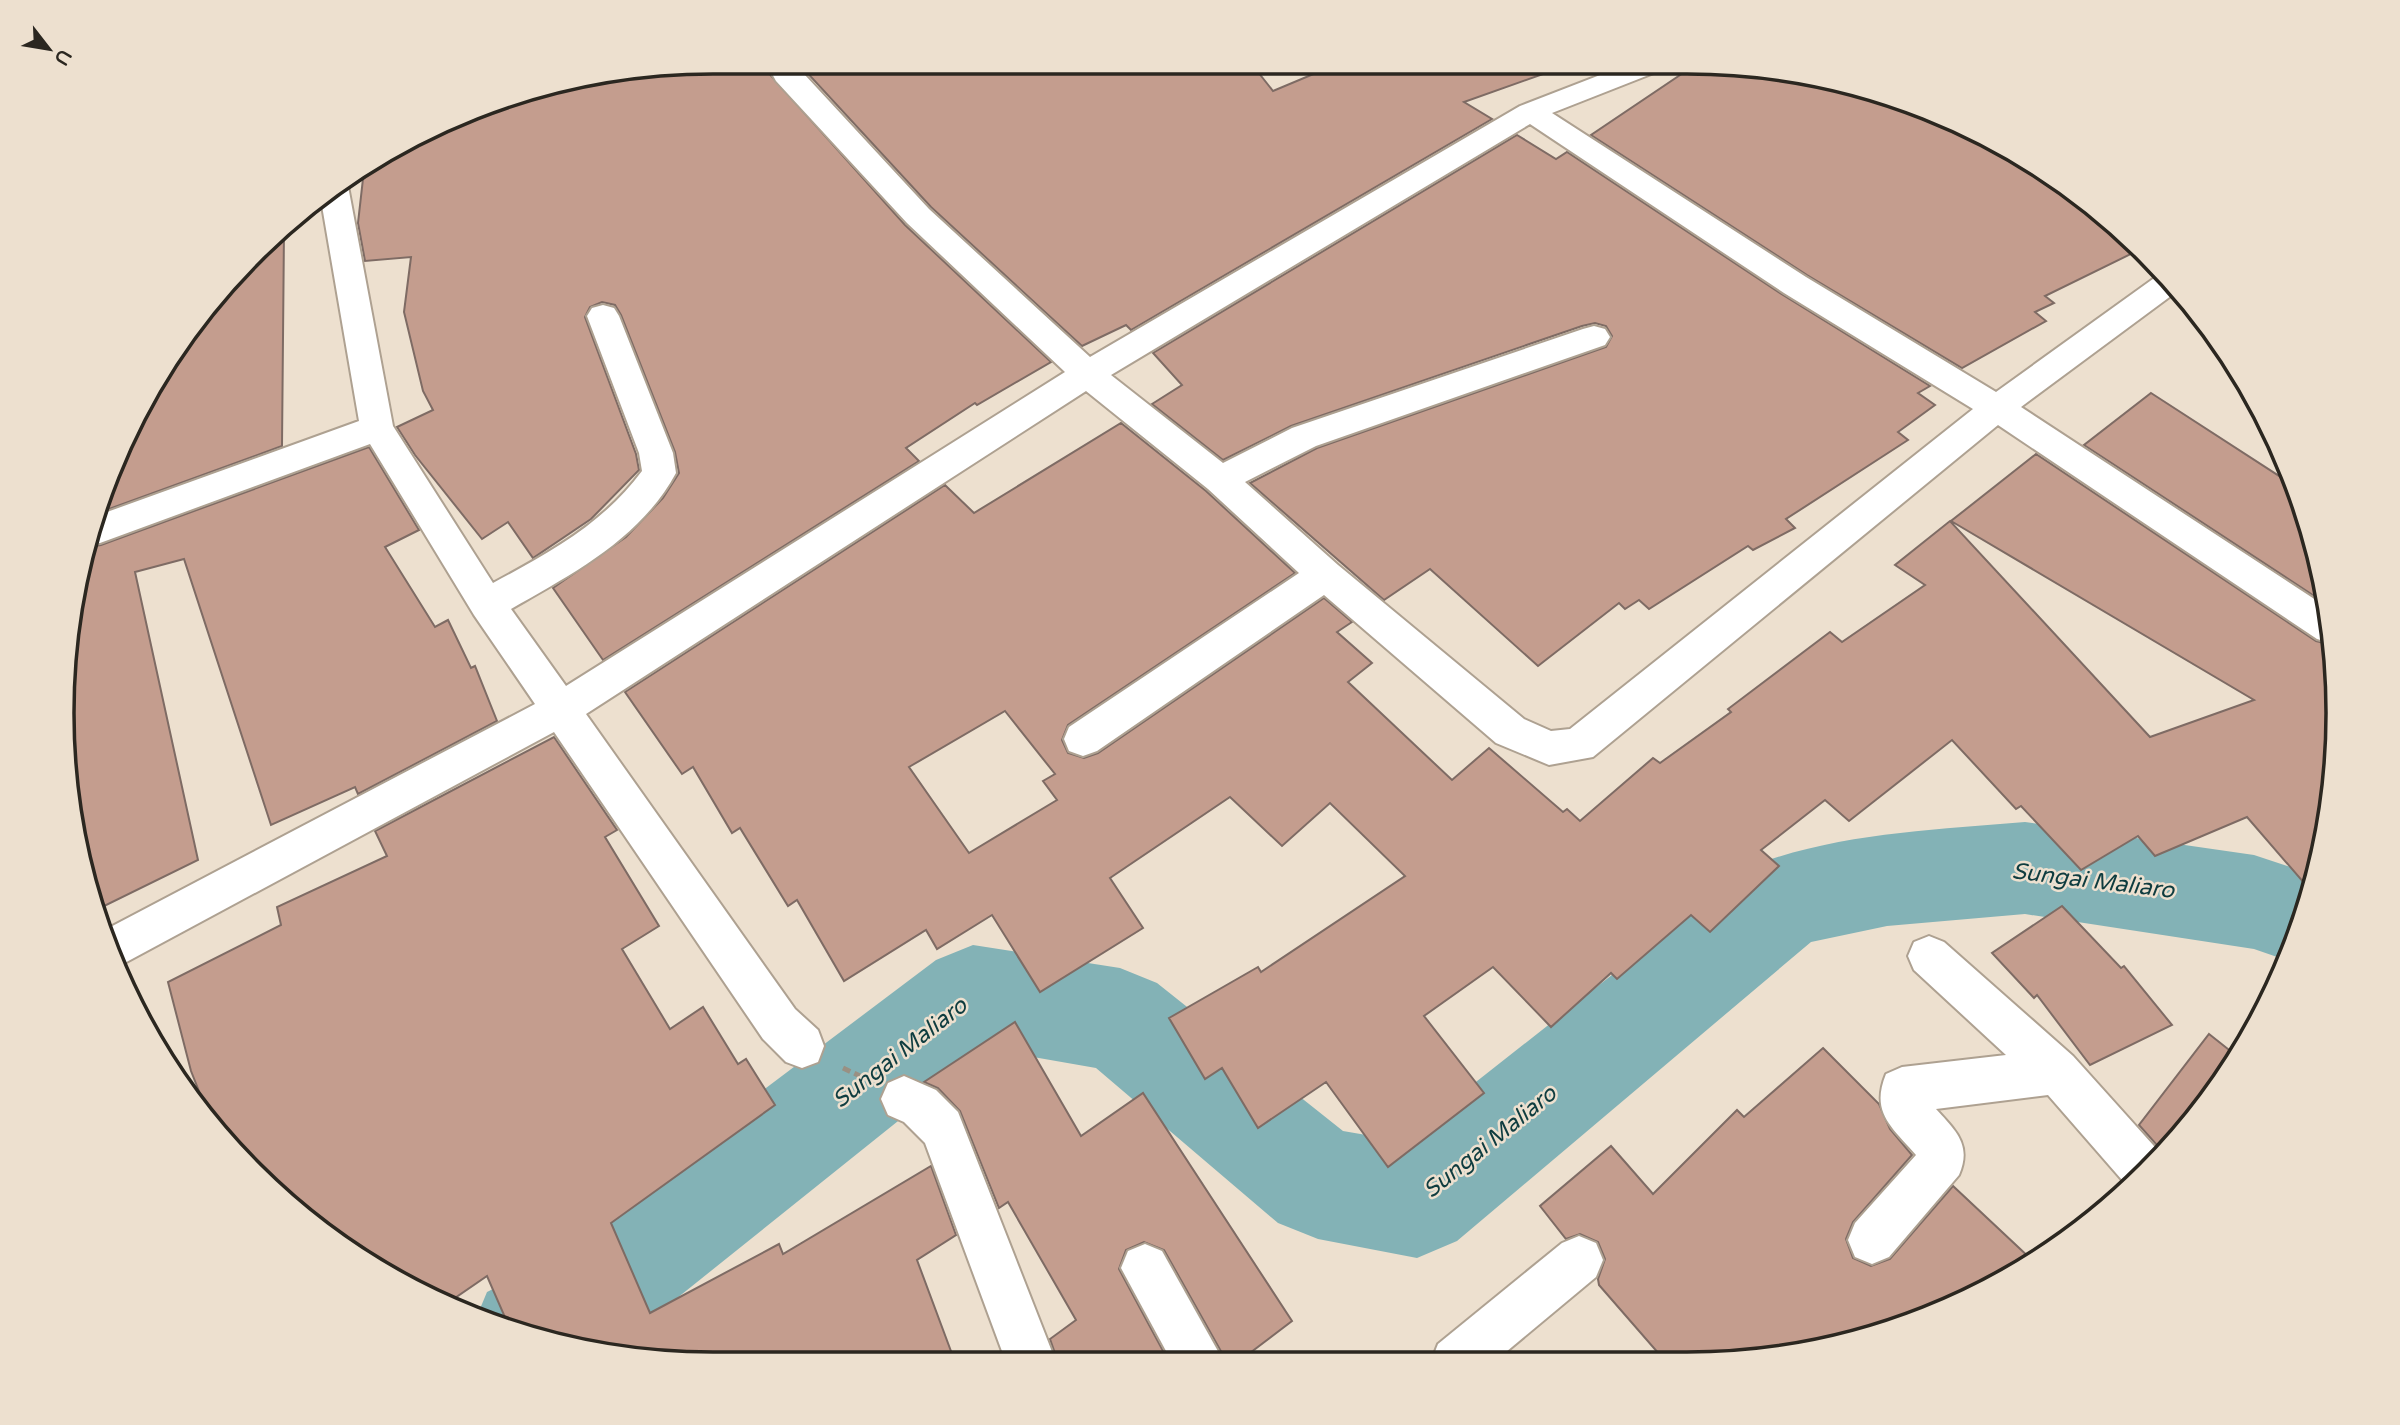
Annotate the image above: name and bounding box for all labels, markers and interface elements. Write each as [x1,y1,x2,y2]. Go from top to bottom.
north arrow [14,14,84,84]
text: U [50,45,76,69]
water label: Sungai Maliaro [2010,857,2177,905]
water label: Sungai Maliaro [827,991,974,1114]
water label: Sungai Maliaro [1418,1079,1563,1204]

